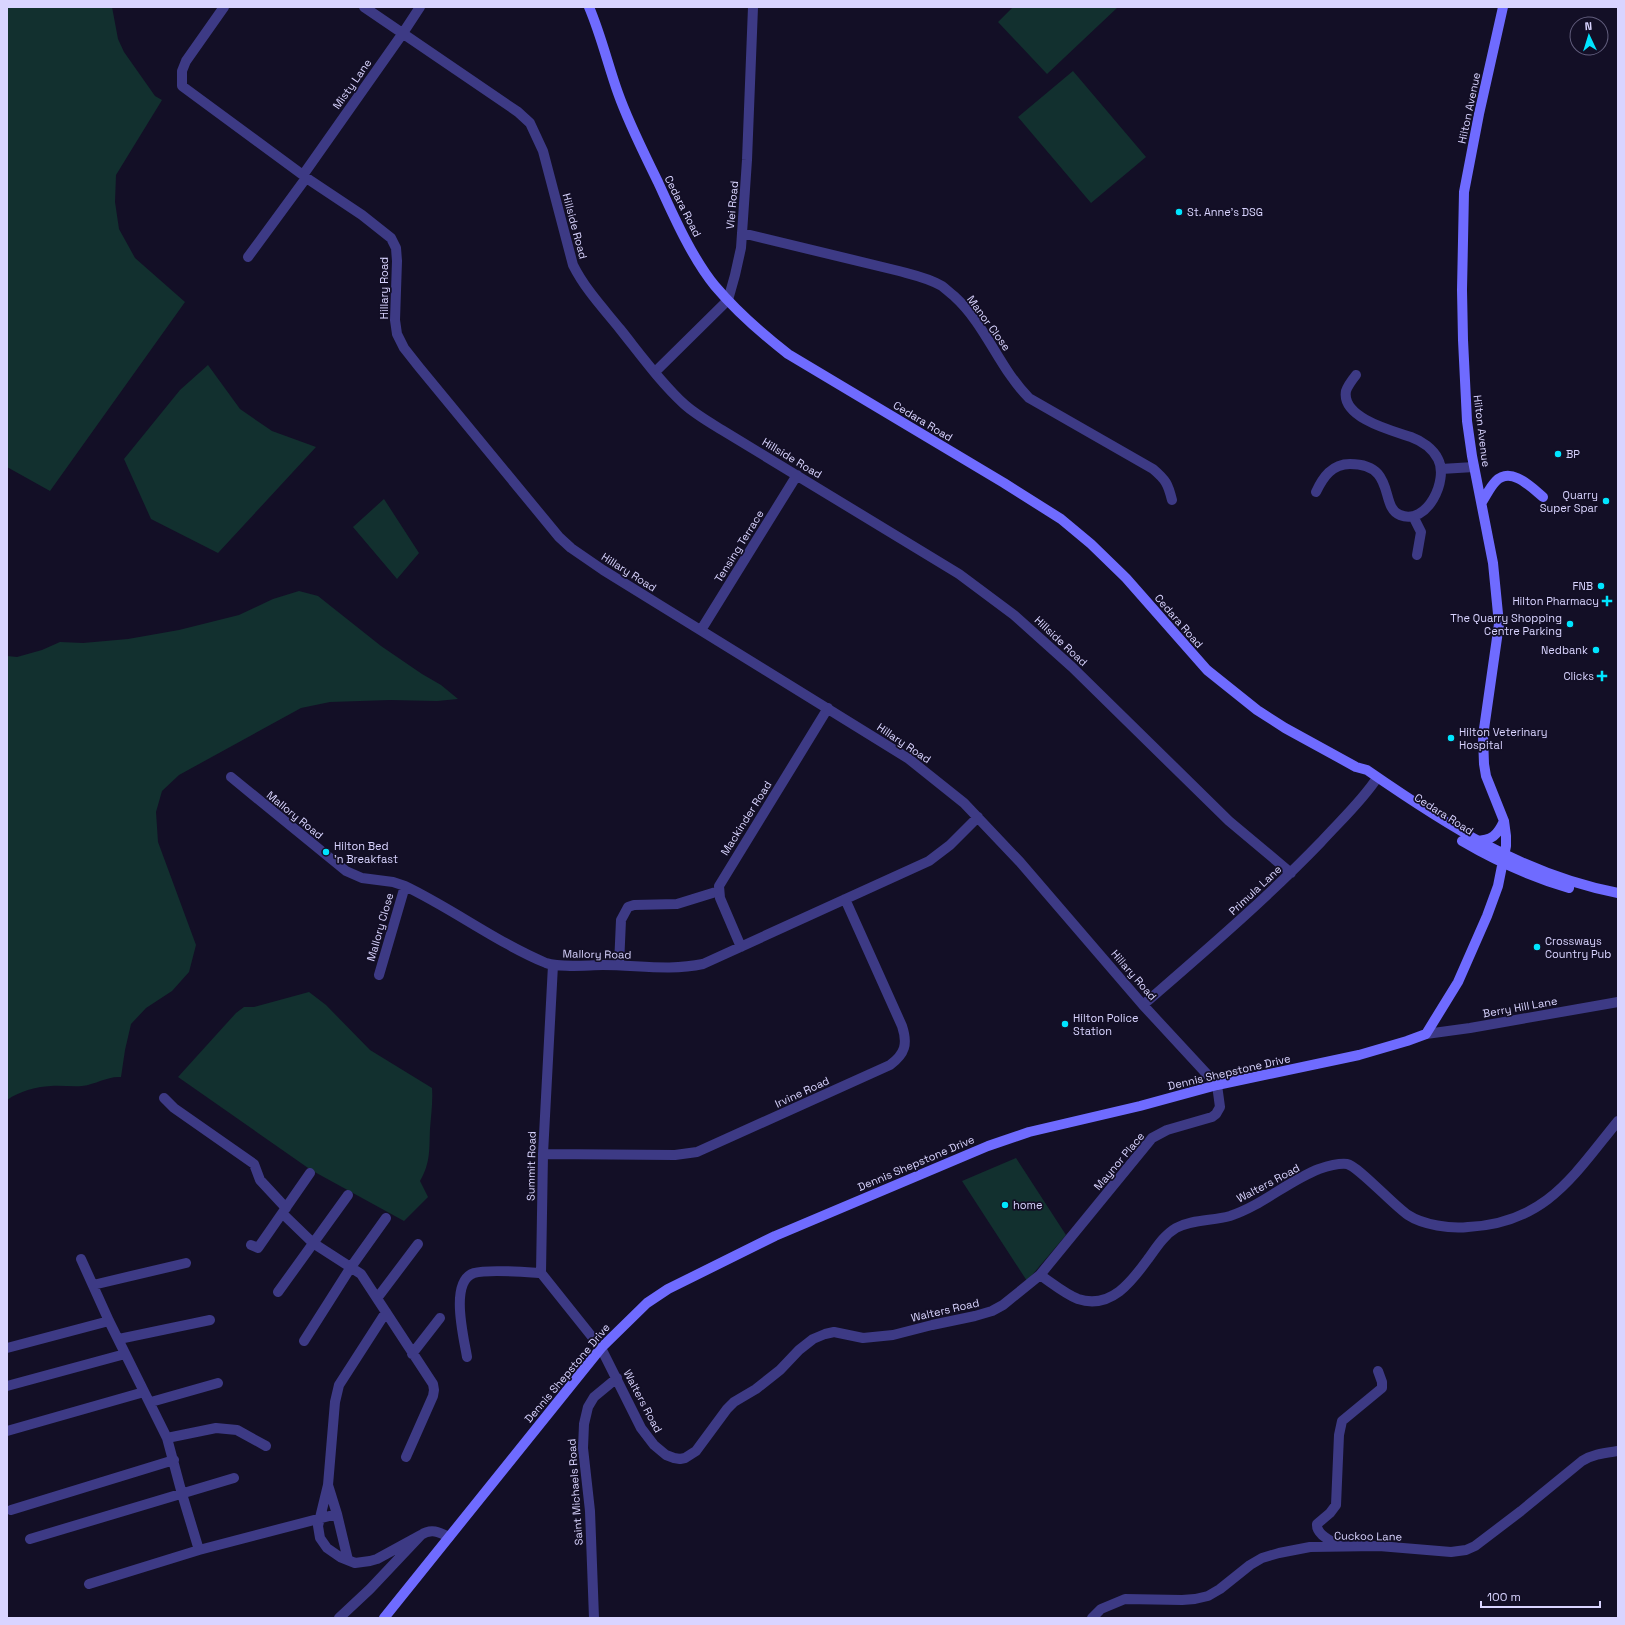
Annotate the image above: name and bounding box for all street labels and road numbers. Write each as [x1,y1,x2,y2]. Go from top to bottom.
street label: Misty Lane [330,56,374,112]
street label: Hilton Avenue [1455,71,1483,145]
street label: Cedara Road [662,173,704,239]
street label: Vlei Road [723,180,741,230]
street label: Hillside Road [560,192,590,260]
street label: Hillary Road [377,257,391,319]
street label: Manor Close [964,293,1014,353]
street label: Hilton Avenue [1471,394,1493,468]
street label: Cedara Road [891,398,955,444]
street label: Hillside Road [760,435,824,481]
street label: Tensing Terrace [711,507,767,585]
street label: Hillary Road [599,550,659,594]
street label: Cedara Road [1152,591,1206,651]
street label: Hillside Road [1032,613,1090,669]
street label: Hillary Road [874,720,934,766]
street label: Mackinder Road [717,778,775,858]
street label: Mallory Road [264,788,326,842]
street label: Cedara Road [1412,790,1476,838]
street label: Primula Lane [1226,862,1284,918]
street label: Mallory Close [364,891,396,963]
street label: Mallory Road [563,946,631,962]
street label: Hillary Road [1108,947,1160,1003]
street label: Berry Hill Lane [1482,994,1558,1020]
street label: Dennis Shepstone Drive [1166,1051,1292,1093]
street label: Irvine Road [773,1073,831,1111]
street label: Maynor Place [1091,1129,1147,1193]
street label: Summit Road [523,1131,539,1201]
street label: Dennis Shepstone Drive [856,1132,976,1194]
street label: Walters Road [1234,1160,1302,1206]
street label: Walters Road [910,1295,980,1325]
street label: Dennis Shepstone Drive [521,1320,613,1426]
street label: Walters Road [620,1367,666,1435]
street label: Saint Michaels Road [564,1438,586,1546]
street label: Cuckoo Lane [1334,1528,1402,1544]

